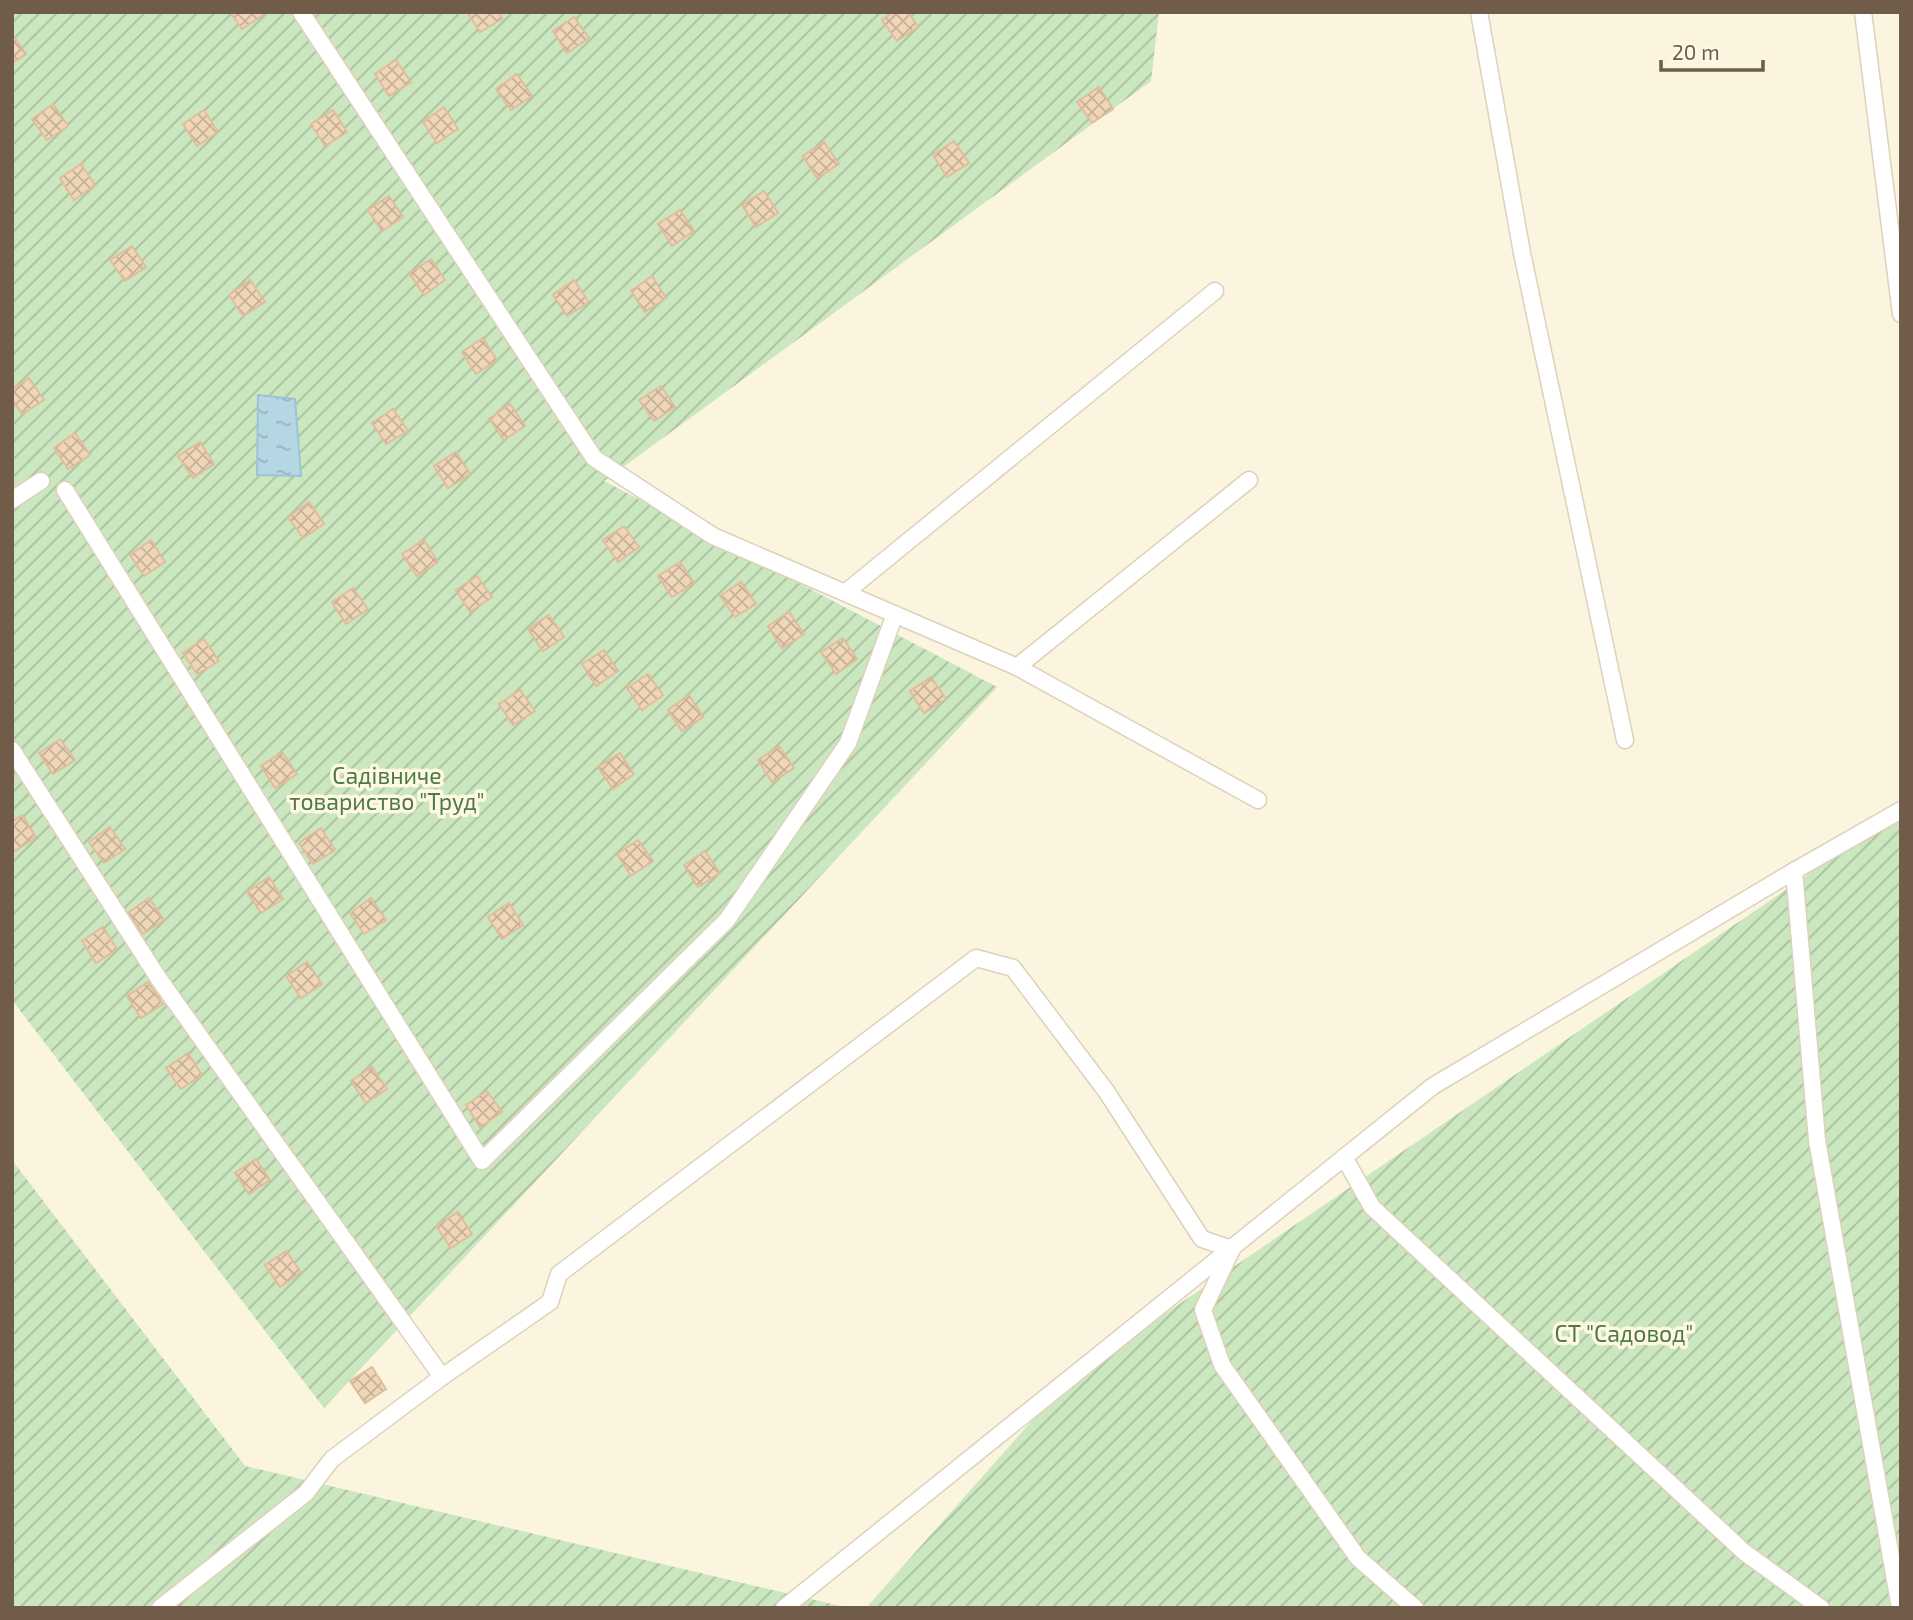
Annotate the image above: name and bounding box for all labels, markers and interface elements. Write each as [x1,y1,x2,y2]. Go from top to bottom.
scale bar [1661,28,1762,72]
text: 20 m [1672,39,1720,64]
park label: Садівниче товариство "Труд" [289,761,485,816]
park label: СТ "Садовод" [1555,1319,1693,1347]

